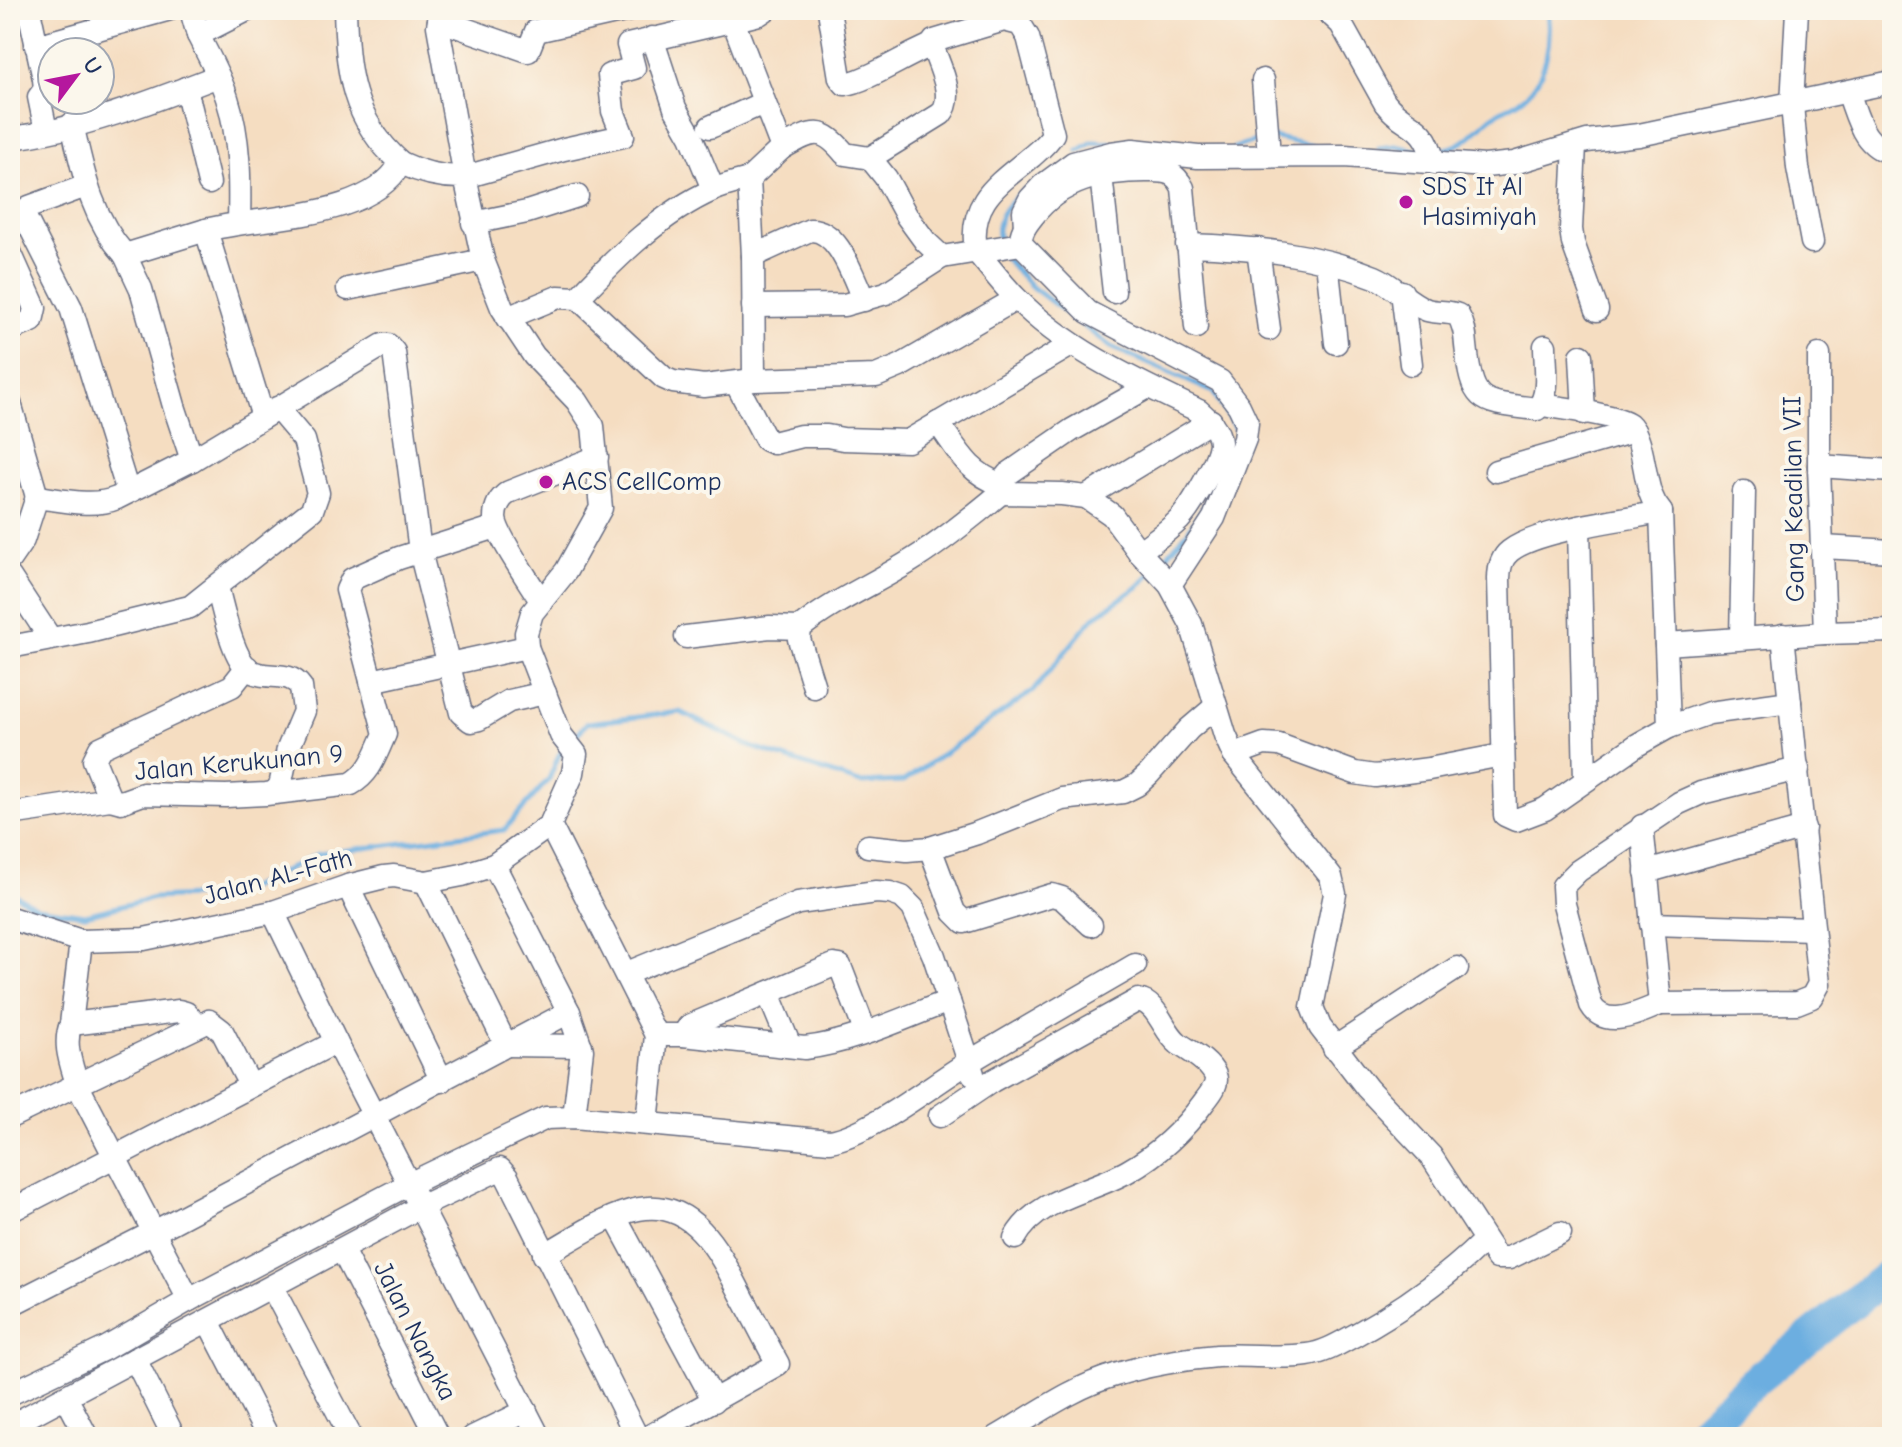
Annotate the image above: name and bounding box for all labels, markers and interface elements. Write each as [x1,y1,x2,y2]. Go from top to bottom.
north arrow [36,36,116,116]
text: U [77,53,107,79]
place label: SDS It Al Hasimiyah [1422,172,1537,232]
marker: SDS It Al Hasimiyah [1397,193,1415,211]
street label: Gang Keadilan VII [1777,396,1811,602]
place label: ACS CellComp [562,467,721,497]
marker: ACS CellComp [537,473,555,491]
street label: Jalan Kerukunan 9 [133,739,345,787]
street label: Jalan AL-Fath [201,843,355,911]
street label: Jalan Nangka [367,1257,463,1405]

